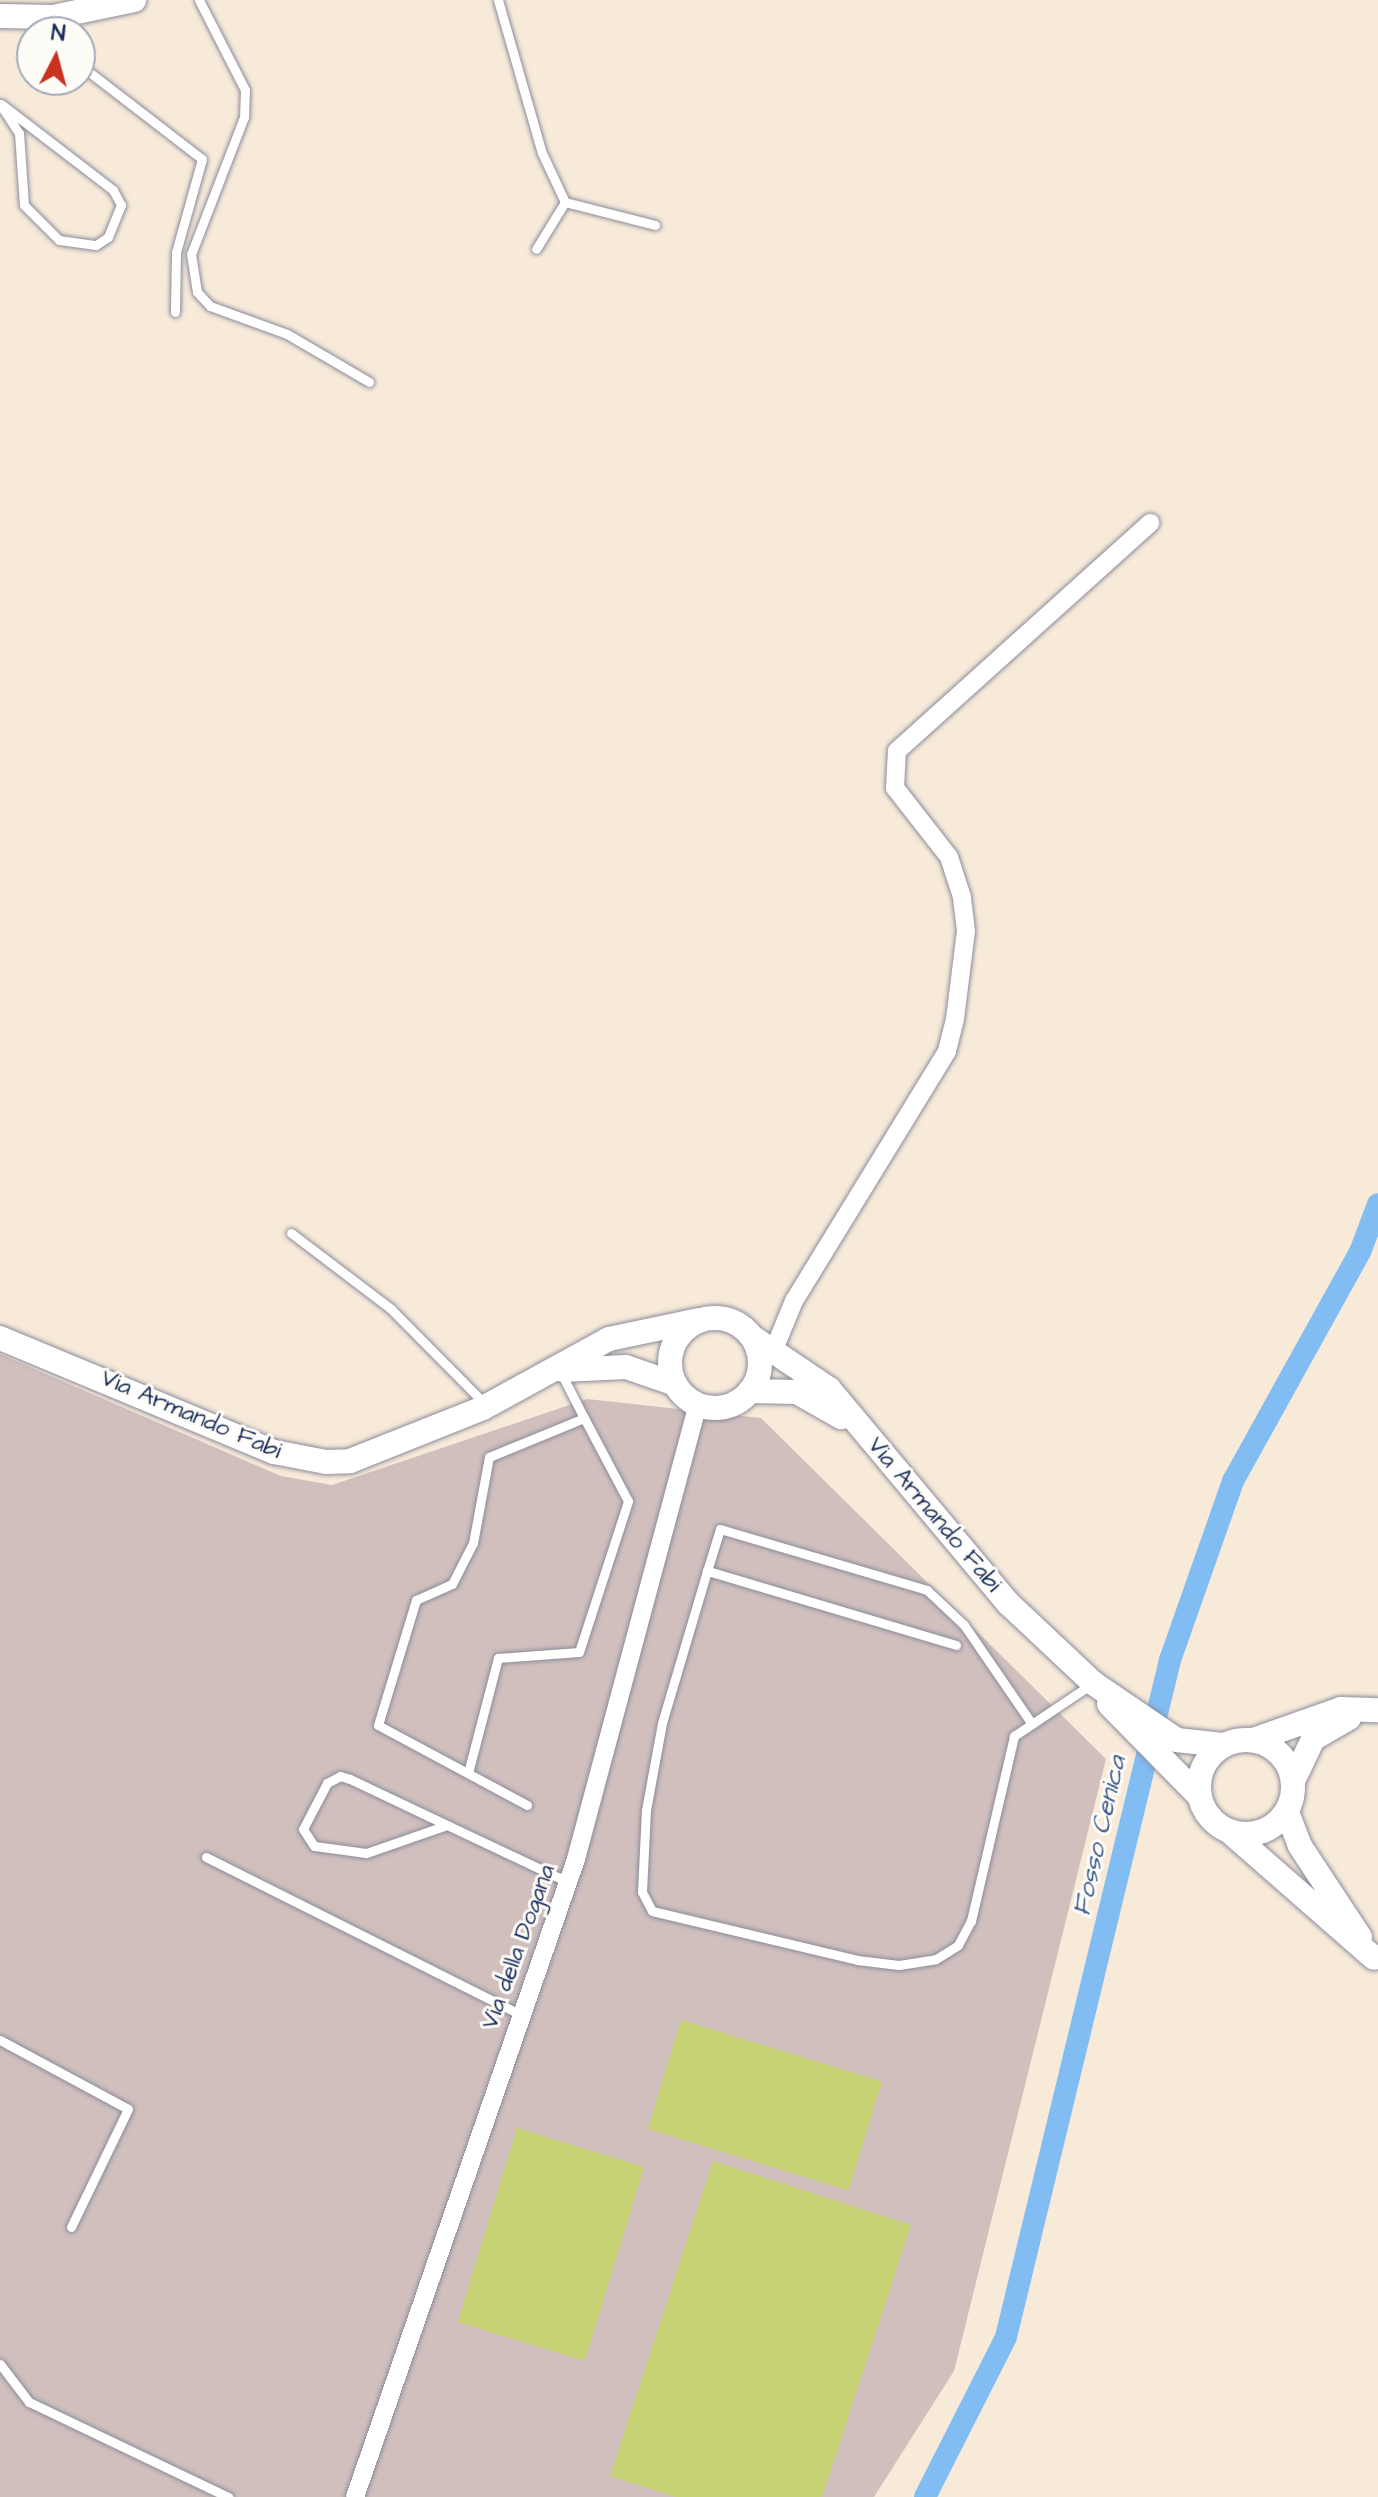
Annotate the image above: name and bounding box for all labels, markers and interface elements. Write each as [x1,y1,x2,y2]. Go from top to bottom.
north arrow [16,16,96,96]
text: N [50,17,67,50]
street label: Via Armando Fabi [96,1364,286,1466]
street label: Via Armando Fabi [861,1432,1007,1598]
water label: Fosso Cenica [1066,1753,1134,1919]
street label: Via della Dogana [476,1861,562,2033]

